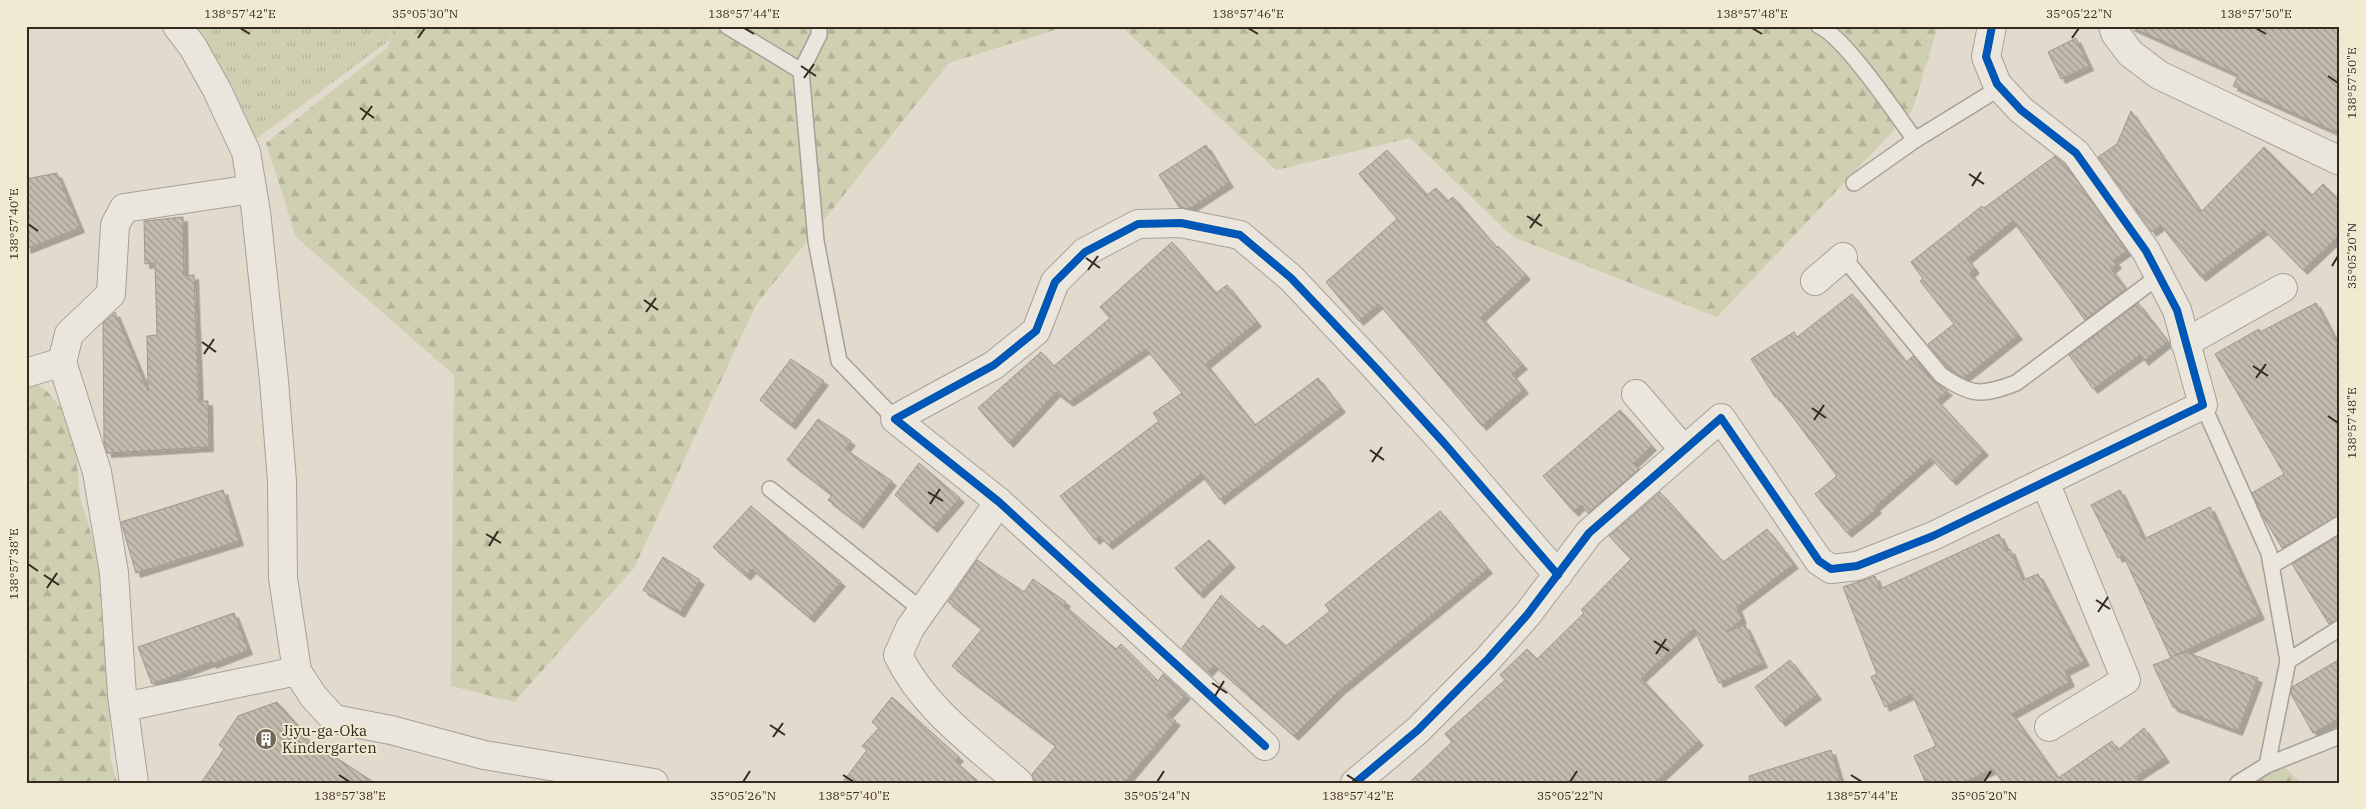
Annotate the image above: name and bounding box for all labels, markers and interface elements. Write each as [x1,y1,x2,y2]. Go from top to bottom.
text: 138°57'42"E [204,6,276,21]
text: 35°05'30"N [392,6,458,21]
text: 138°57'44"E [708,6,780,21]
text: 138°57'46"E [1212,6,1284,21]
text: 138°57'48"E [1716,6,1788,21]
text: 35°05'22"N [2046,6,2112,21]
text: 138°57'50"E [2220,6,2292,21]
text: 138°57'50"E [2344,47,2359,119]
text: 138°57'40"E [6,188,21,260]
text: 35°05'20"N [2344,223,2359,289]
text: 138°57'48"E [2344,387,2359,459]
text: 138°57'38"E [6,528,21,600]
place label: Jiyu-ga-Oka Kindergarten [282,721,377,757]
building icon: Jiyu-ga-Oka Kindergarten [254,727,278,751]
text: 138°57'38"E [314,788,386,803]
text: 35°05'26"N [710,788,776,803]
text: 138°57'40"E [818,788,890,803]
text: 35°05'24"N [1124,788,1190,803]
text: 138°57'42"E [1322,788,1394,803]
text: 35°05'22"N [1537,788,1603,803]
text: 138°57'44"E [1826,788,1898,803]
text: 35°05'20"N [1951,788,2017,803]

